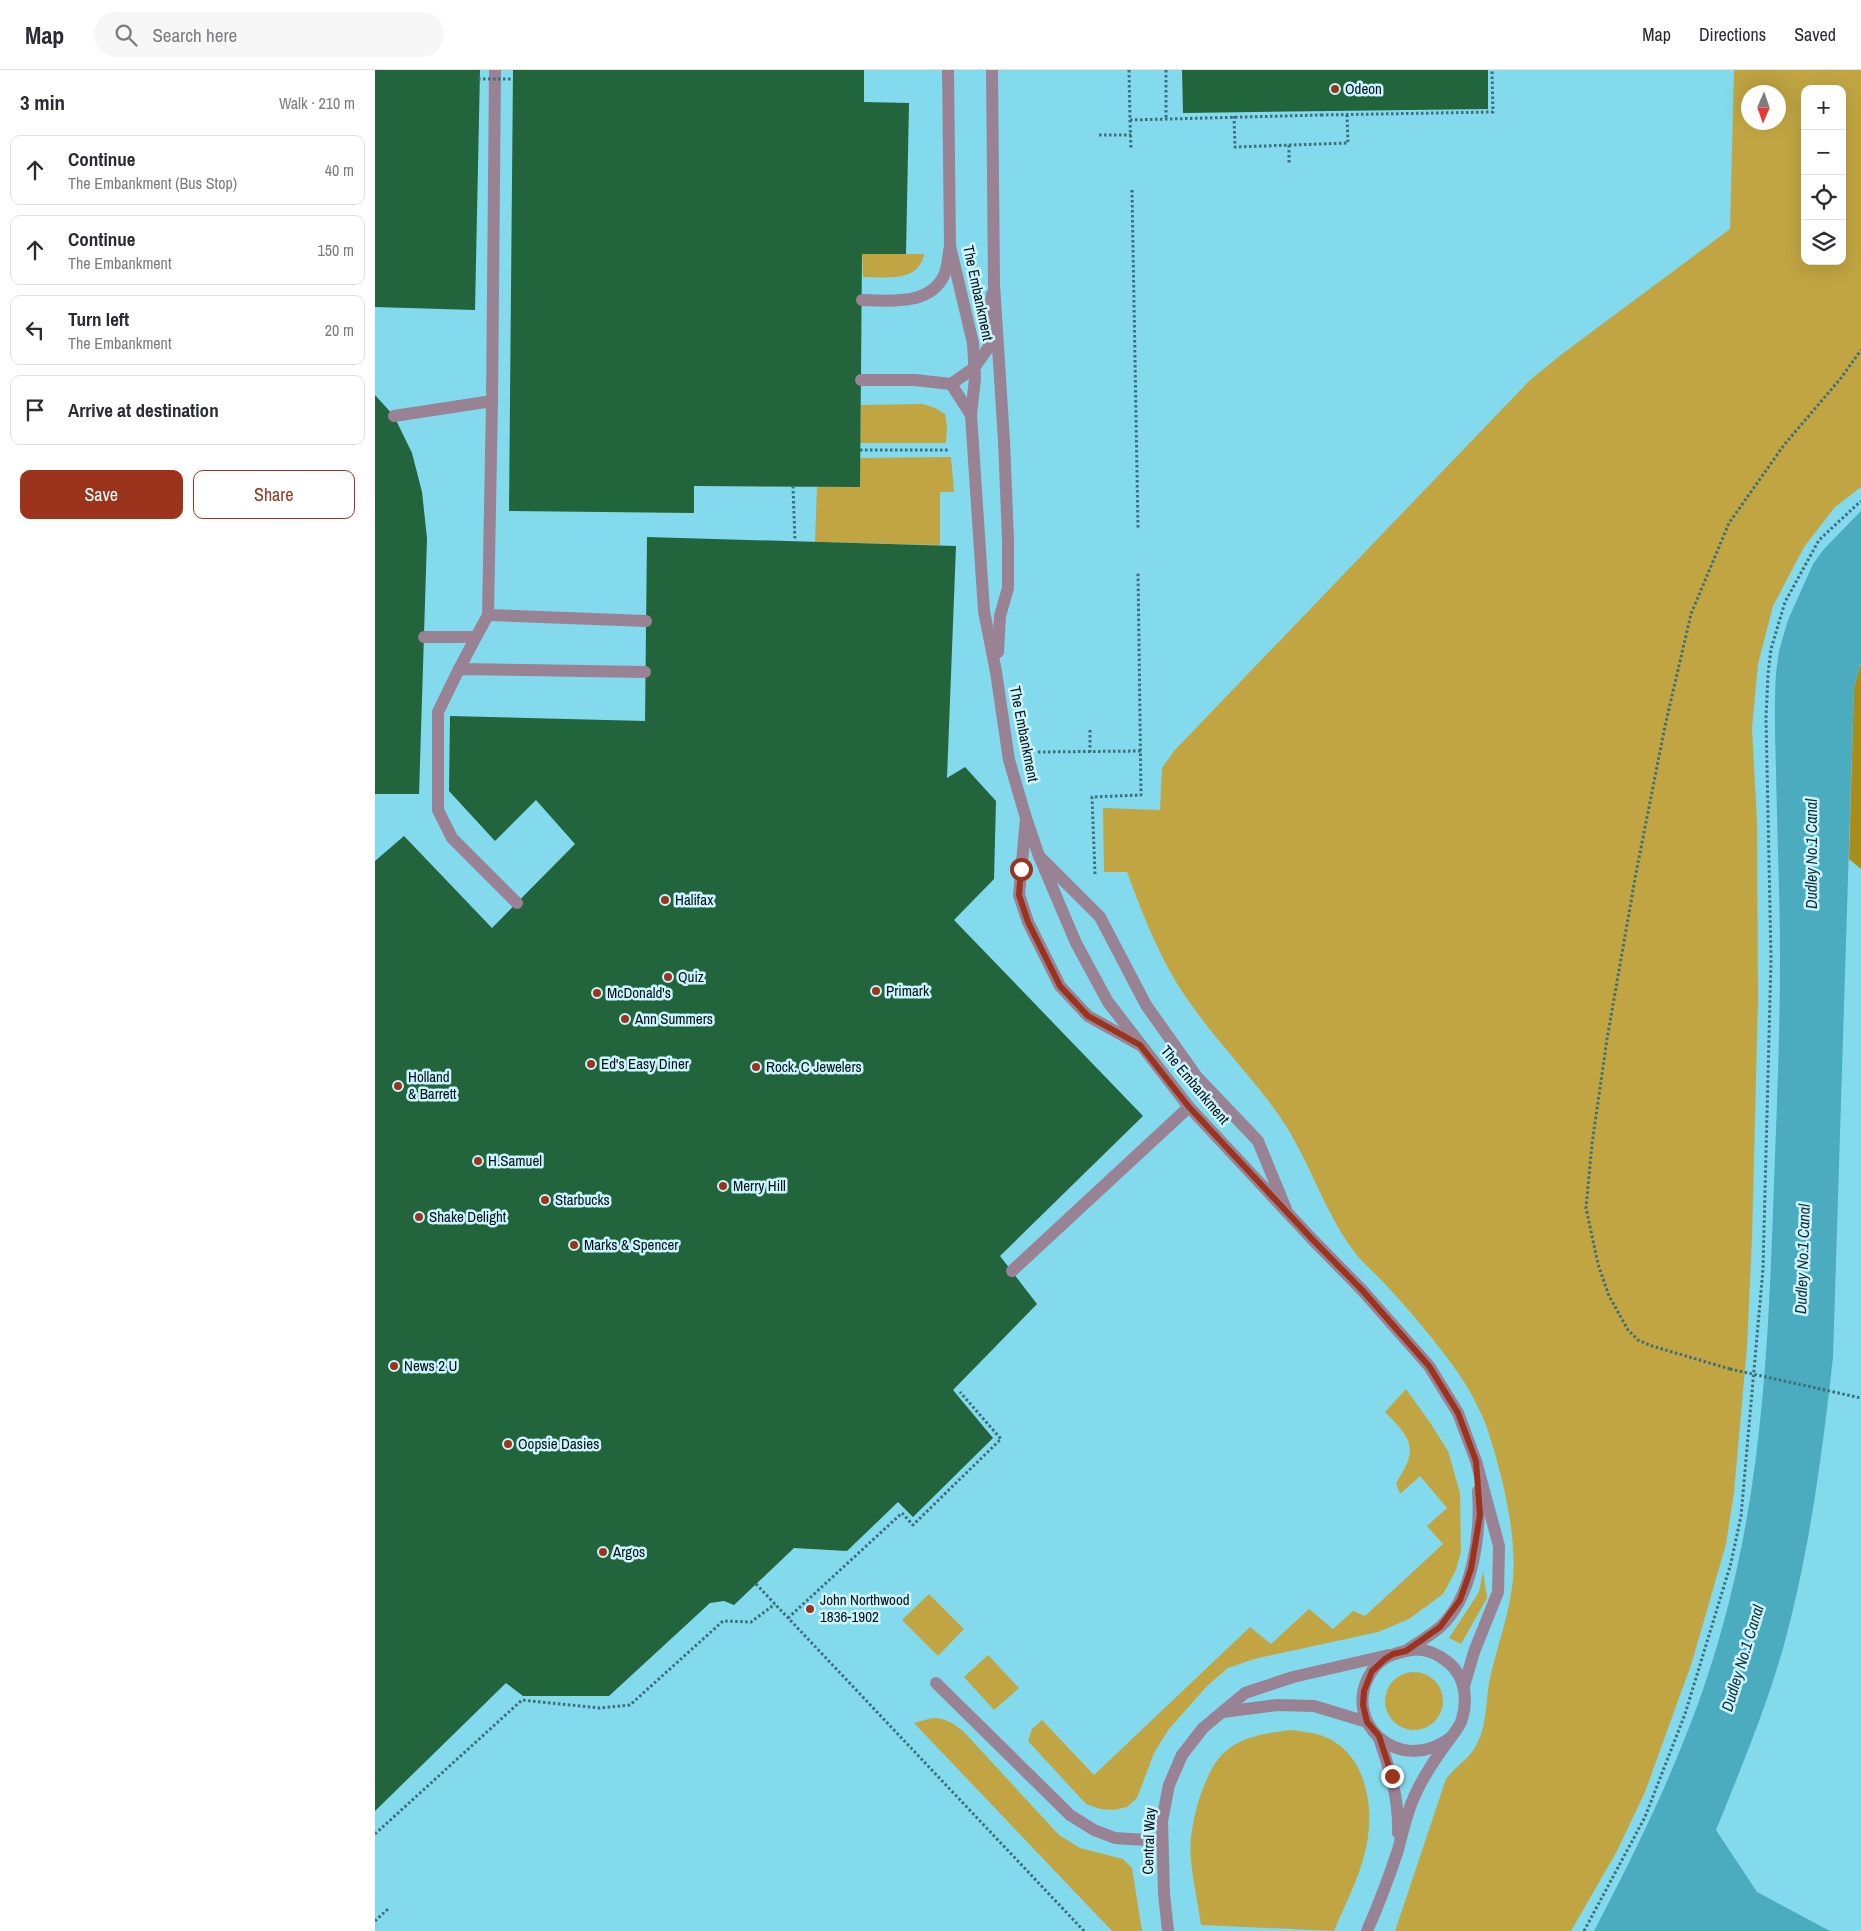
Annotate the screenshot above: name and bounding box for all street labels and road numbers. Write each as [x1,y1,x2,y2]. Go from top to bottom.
street label: The Embankment [958,243,999,343]
street label: The Embankment [1005,684,1044,784]
street label: The Embankment [1156,1041,1235,1129]
street label: Central Way [1137,1806,1160,1875]

